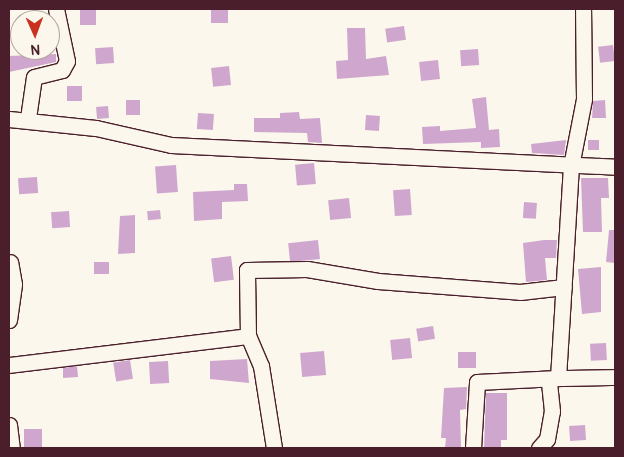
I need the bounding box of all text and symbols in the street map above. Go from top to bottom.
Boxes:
north arrow [10,10,60,60]
text: N [30,41,41,58]

